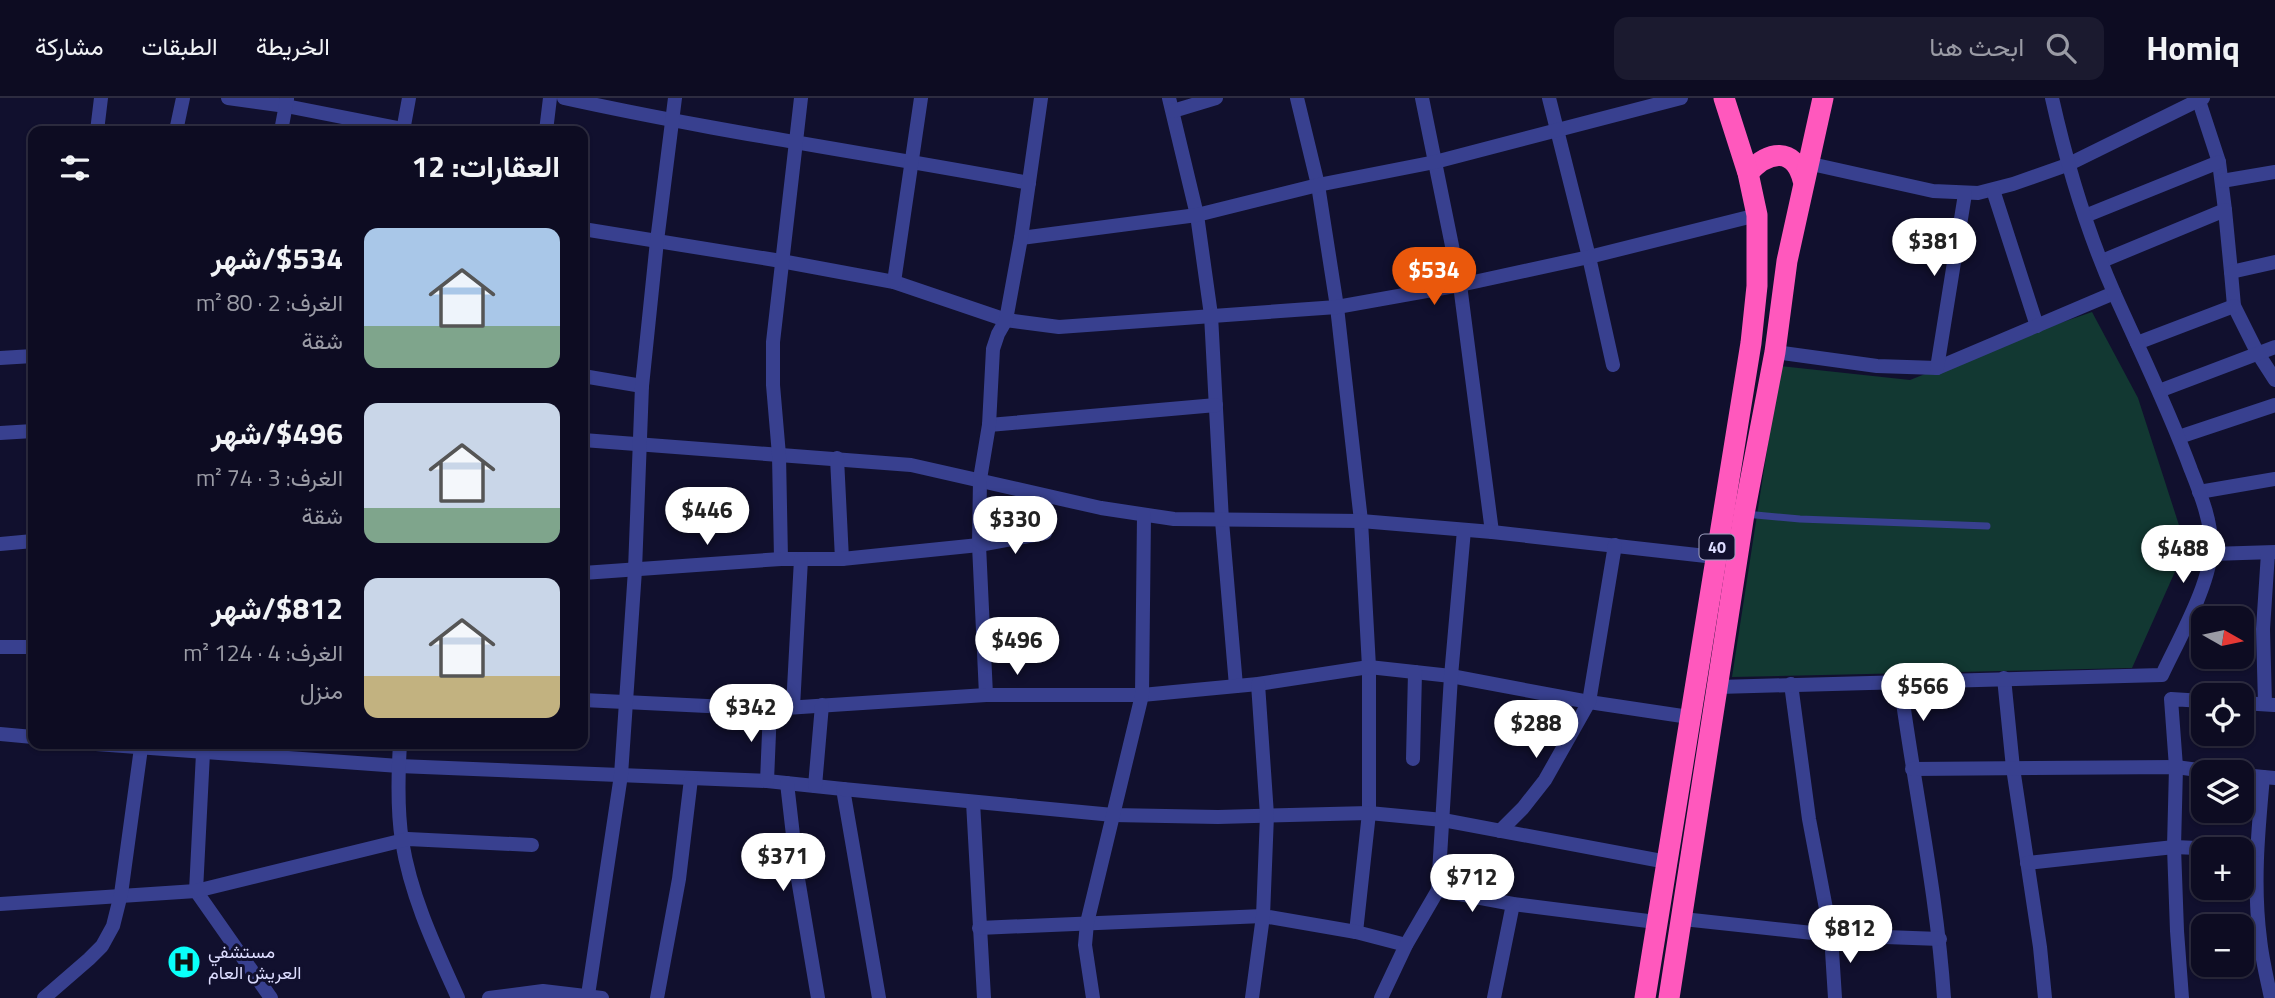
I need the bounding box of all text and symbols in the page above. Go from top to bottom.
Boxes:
search box [1614,17,2104,80]
text: Homiq [2146,23,2240,73]
text: ابحث هنا [1929,27,2024,66]
text: مشاركة [35,28,103,64]
text: الطبقات [141,28,218,64]
text: الخريطة [256,28,330,64]
icon: search [2042,29,2080,67]
text: العقارات: 12 [412,143,560,189]
icon: filters [56,149,94,187]
pin: $381 [1893,218,1975,278]
text: $381 [1908,223,1960,258]
text: $534/شهر [211,235,343,281]
pin: $534 [1393,248,1475,307]
text: $534 [1408,252,1460,287]
icon: home [420,256,504,340]
text: الغرف: 2 · 80 m² [196,285,343,320]
text: شقة [301,323,343,358]
text: $496/شهر [211,410,343,456]
icon: home [420,431,504,515]
text: الغرف: 3 · 74 m² [196,460,343,495]
pin: $446 [666,488,748,547]
text: $446 [681,492,733,527]
pin: $330 [974,496,1056,556]
text: شقة [301,498,343,533]
text: $330 [989,501,1041,536]
pin: $488 [2142,526,2224,585]
text: $488 [2157,530,2209,565]
road number: 40 [1700,534,1734,560]
text: $812/شهر [211,585,343,631]
icon: home [420,606,504,690]
north arrow [2191,606,2254,668]
map controls [2191,606,2254,977]
pin: $496 [976,618,1058,677]
text: $496 [991,622,1043,657]
text: الغرف: 4 · 124 m² [183,635,343,670]
pin: $566 [1882,664,1964,723]
text: $566 [1897,668,1949,703]
text: منزل [300,673,343,708]
button: locate [2191,683,2254,746]
pin: $342 [710,684,792,744]
text: $342 [725,689,777,724]
pin: $288 [1495,700,1577,760]
text: $288 [1510,705,1562,740]
button: layers [2191,760,2254,823]
pin: $371 [742,834,824,893]
button: + [2191,837,2254,900]
text: $371 [757,838,809,873]
pin: $712 [1431,854,1513,914]
text: $712 [1446,859,1498,894]
pin: $812 [1809,906,1891,965]
text: $812 [1824,910,1876,945]
button: − [2191,914,2254,977]
place label: مستشفي العريش العام [208,938,302,986]
hospital icon: مستشفي العريش العام [165,943,203,981]

